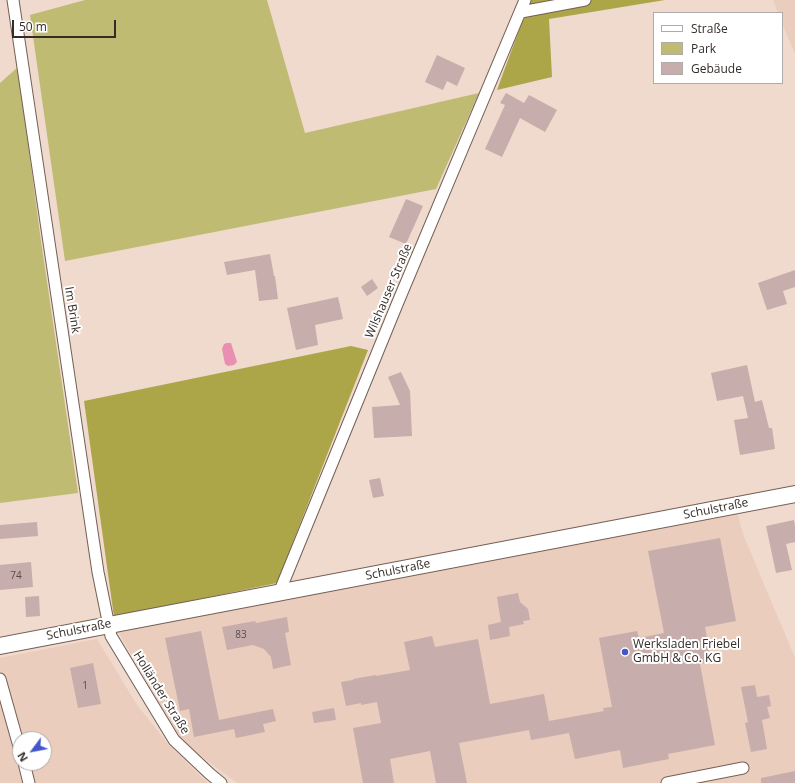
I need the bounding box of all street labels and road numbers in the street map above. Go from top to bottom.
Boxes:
street label: Wilshauser Straße [363,242,415,340]
street label: Im Brink [61,286,83,334]
street label: Schulstraße [682,496,750,522]
street label: Schulstraße [364,557,432,583]
street label: Schulstraße [45,617,113,643]
street label: Holländer Straße [130,649,192,737]

